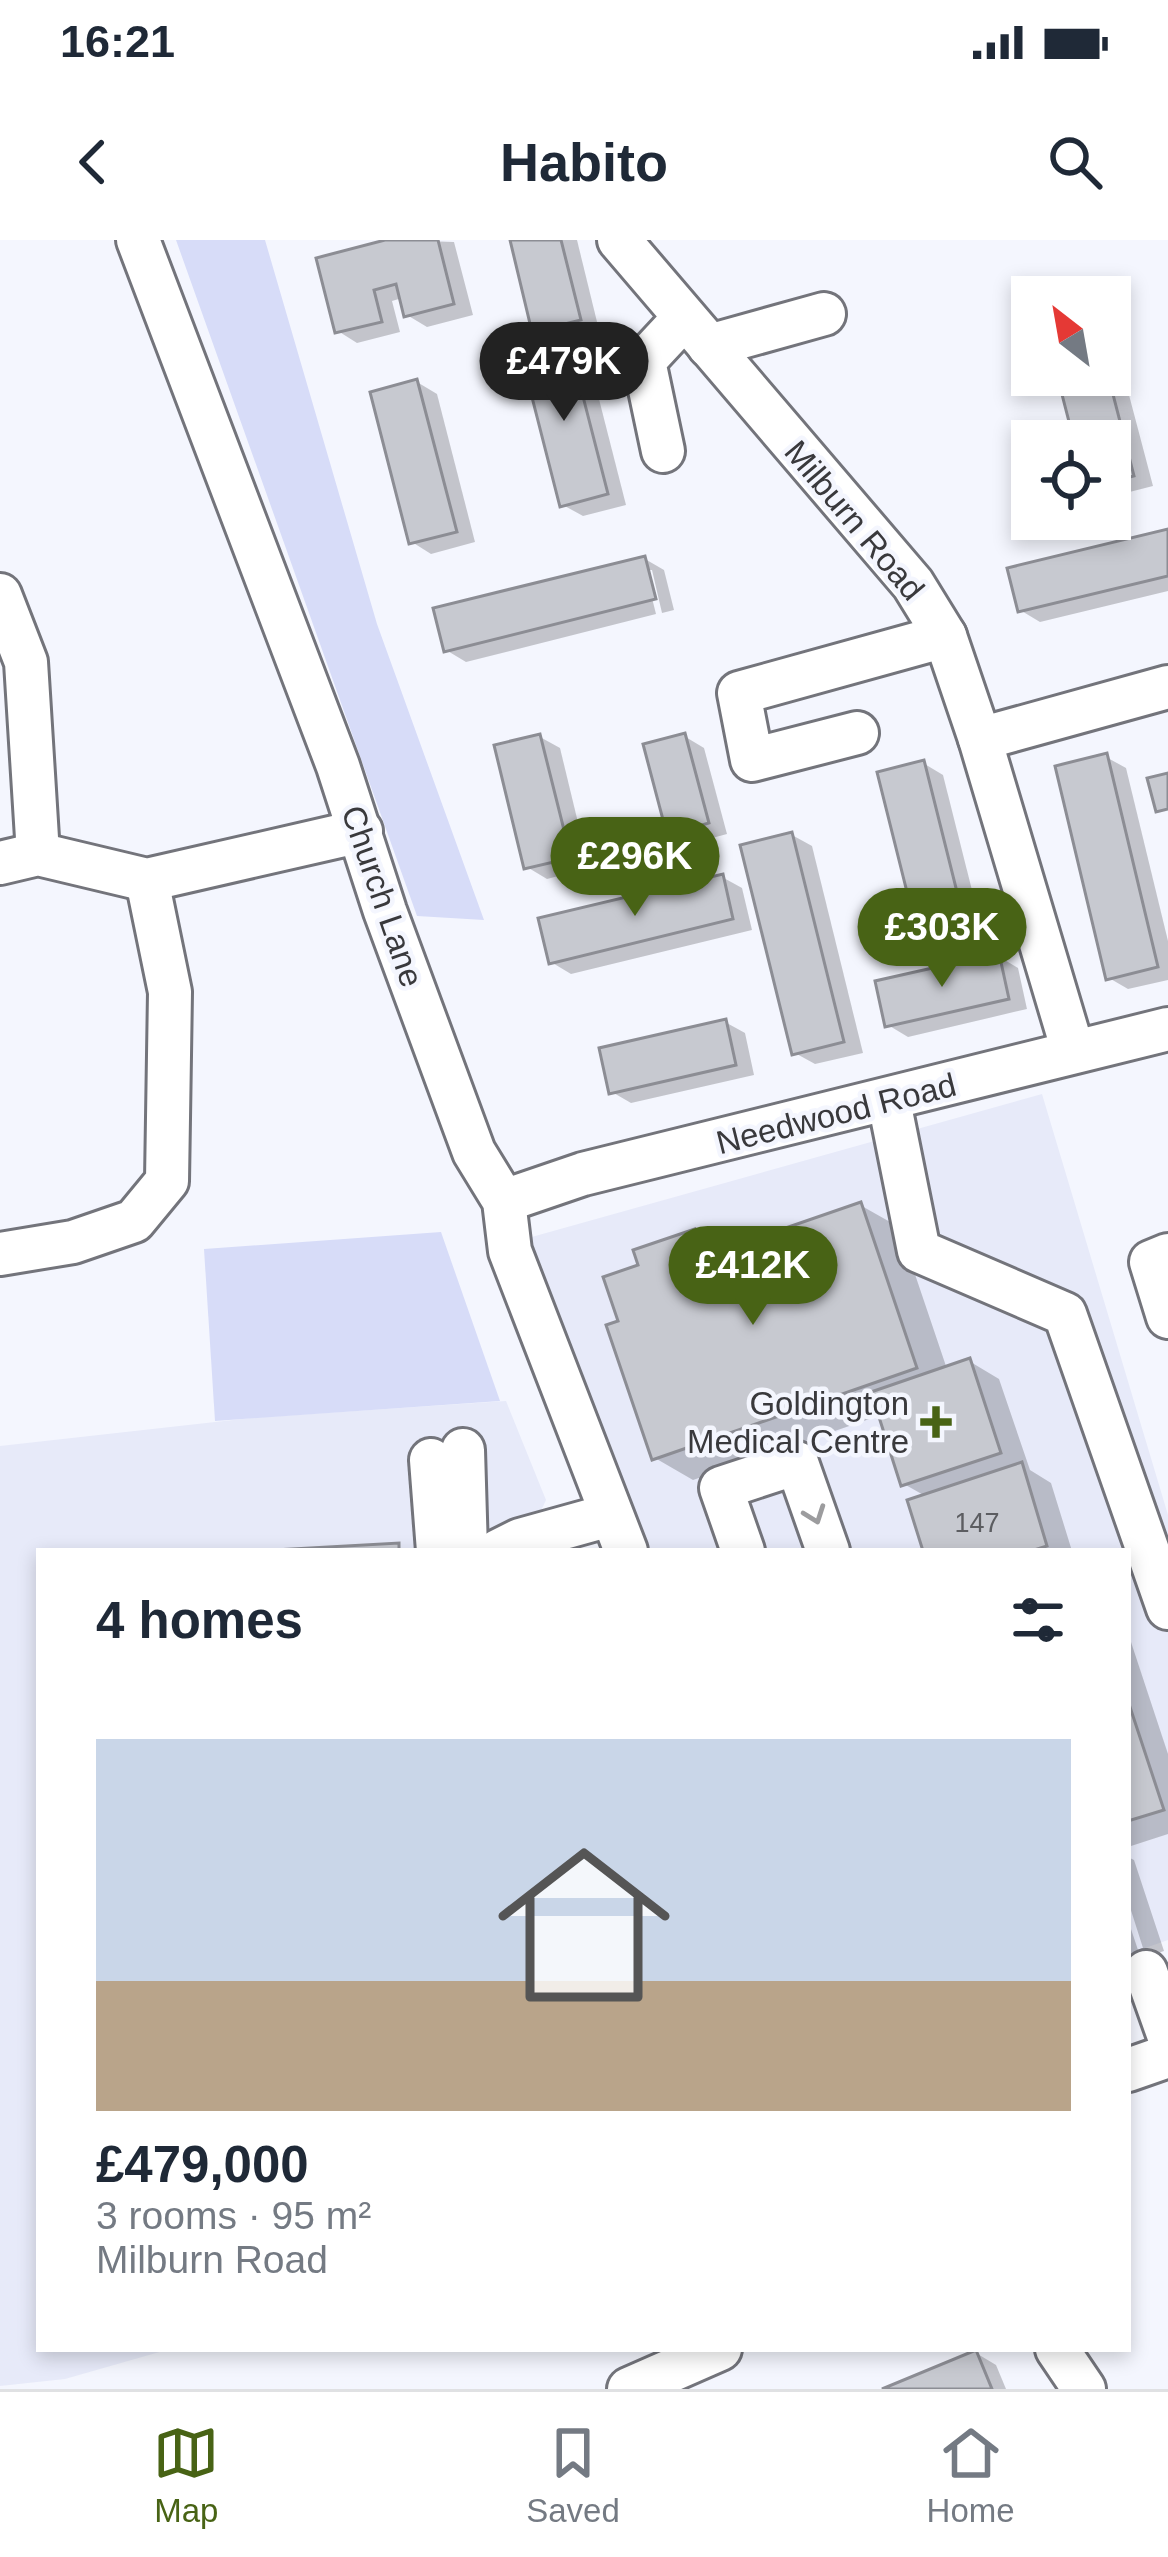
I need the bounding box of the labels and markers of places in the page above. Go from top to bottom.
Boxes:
pin: £479K [480,322,648,424]
pin: £296K [551,817,719,919]
pin: £303K [858,888,1026,990]
pin: £412K [669,1226,837,1328]
place label: Goldington Medical Centre [687,1385,909,1460]
marker: Goldington Medical Centre [920,1406,952,1438]

